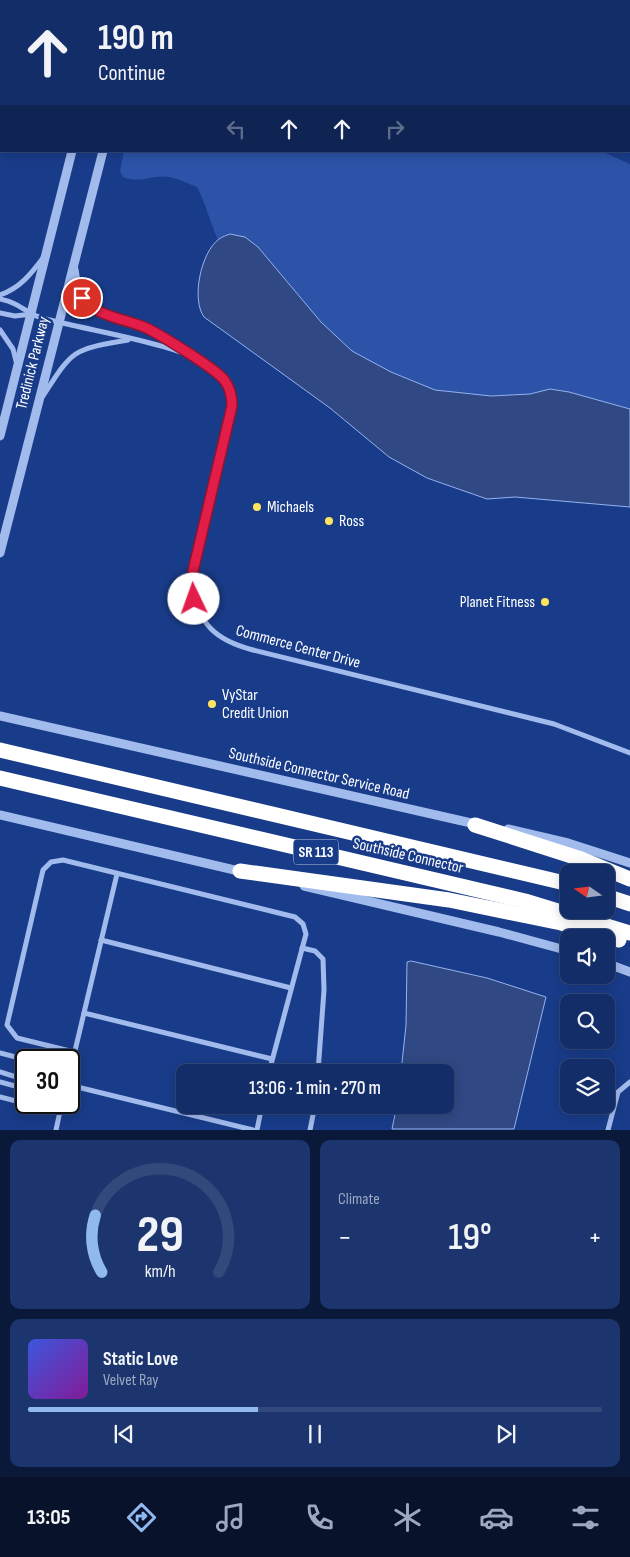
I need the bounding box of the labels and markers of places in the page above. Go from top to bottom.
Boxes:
pin [61,277,103,319]
place label: Michaels [267,498,314,517]
marker: Michaels [251,501,263,513]
place label: Ross [339,512,364,531]
marker: Ross [323,515,335,527]
place label: Planet Fitness [460,593,535,612]
marker: Planet Fitness [539,596,551,608]
place label: VyStar Credit Union [222,686,289,723]
marker: VyStar Credit Union [206,698,218,710]

